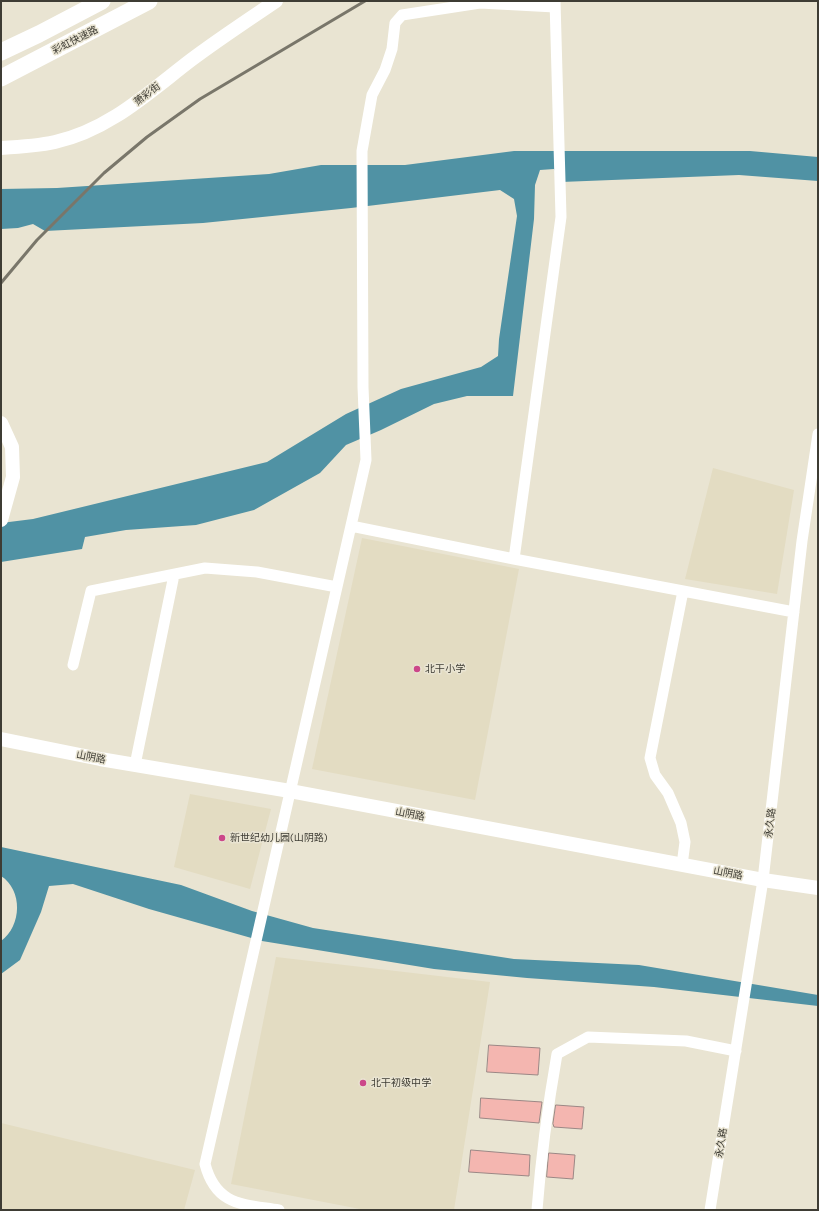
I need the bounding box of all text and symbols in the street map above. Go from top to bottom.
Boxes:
street label: 彩虹快速路 [50,23,100,57]
street label: 萧彩街 [131,80,163,108]
place label: 北干小学 [425,663,465,675]
marker: 北干小学 [412,664,422,674]
street label: 山阴路 [75,748,107,766]
street label: 山阴路 [394,805,426,823]
street label: 永久路 [762,807,778,839]
place label: 新世纪幼儿园(山阴路) [230,832,328,844]
marker: 新世纪幼儿园(山阴路) [217,833,227,843]
street label: 山阴路 [712,864,744,882]
place label: 北干初级中学 [371,1077,431,1089]
marker: 北干初级中学 [358,1078,368,1088]
street label: 永久路 [713,1127,729,1159]

